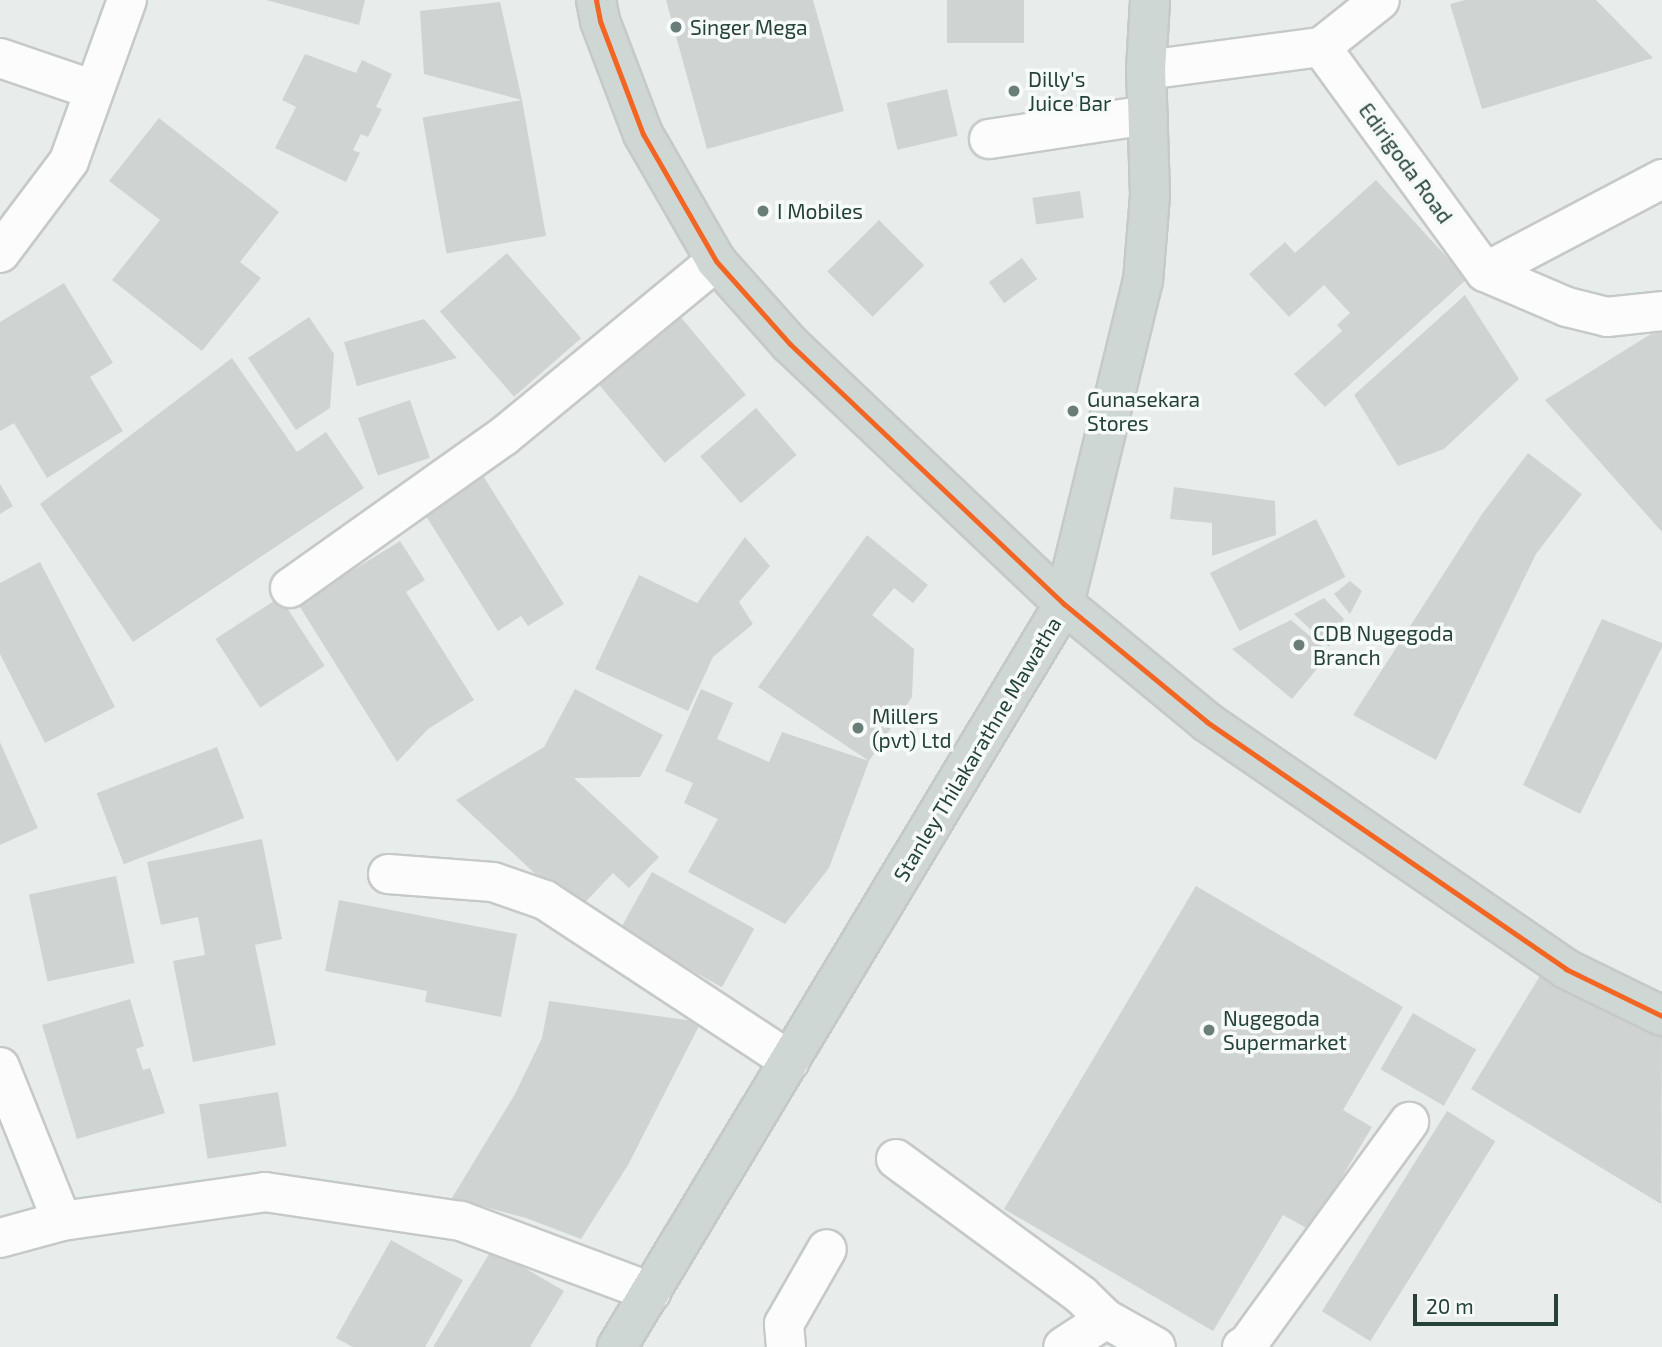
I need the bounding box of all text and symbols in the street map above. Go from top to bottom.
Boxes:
place label: Singer Mega [690,14,808,40]
marker: Singer Mega [668,19,684,35]
place label: Dilly's Juice Bar [1028,66,1111,116]
marker: Dilly's Juice Bar [1006,83,1022,99]
street label: Edirigoda Road [1354,98,1458,228]
place label: I Mobiles [777,198,863,224]
marker: I Mobiles [755,203,771,219]
place label: Gunasekara Stores [1087,386,1200,436]
marker: Gunasekara Stores [1065,403,1081,419]
street label: Stanley Thilakarathne Mawatha [888,612,1066,886]
place label: CDB Nugegoda Branch [1313,620,1453,670]
marker: CDB Nugegoda Branch [1291,637,1307,653]
place label: Millers (pvt) Ltd [872,703,952,753]
marker: Millers (pvt) Ltd [850,720,866,736]
place label: Nugegoda Supermarket [1223,1005,1347,1055]
marker: Nugegoda Supermarket [1201,1022,1217,1038]
scale bar [1417,1280,1562,1324]
text: 20 m [1426,1293,1474,1318]

